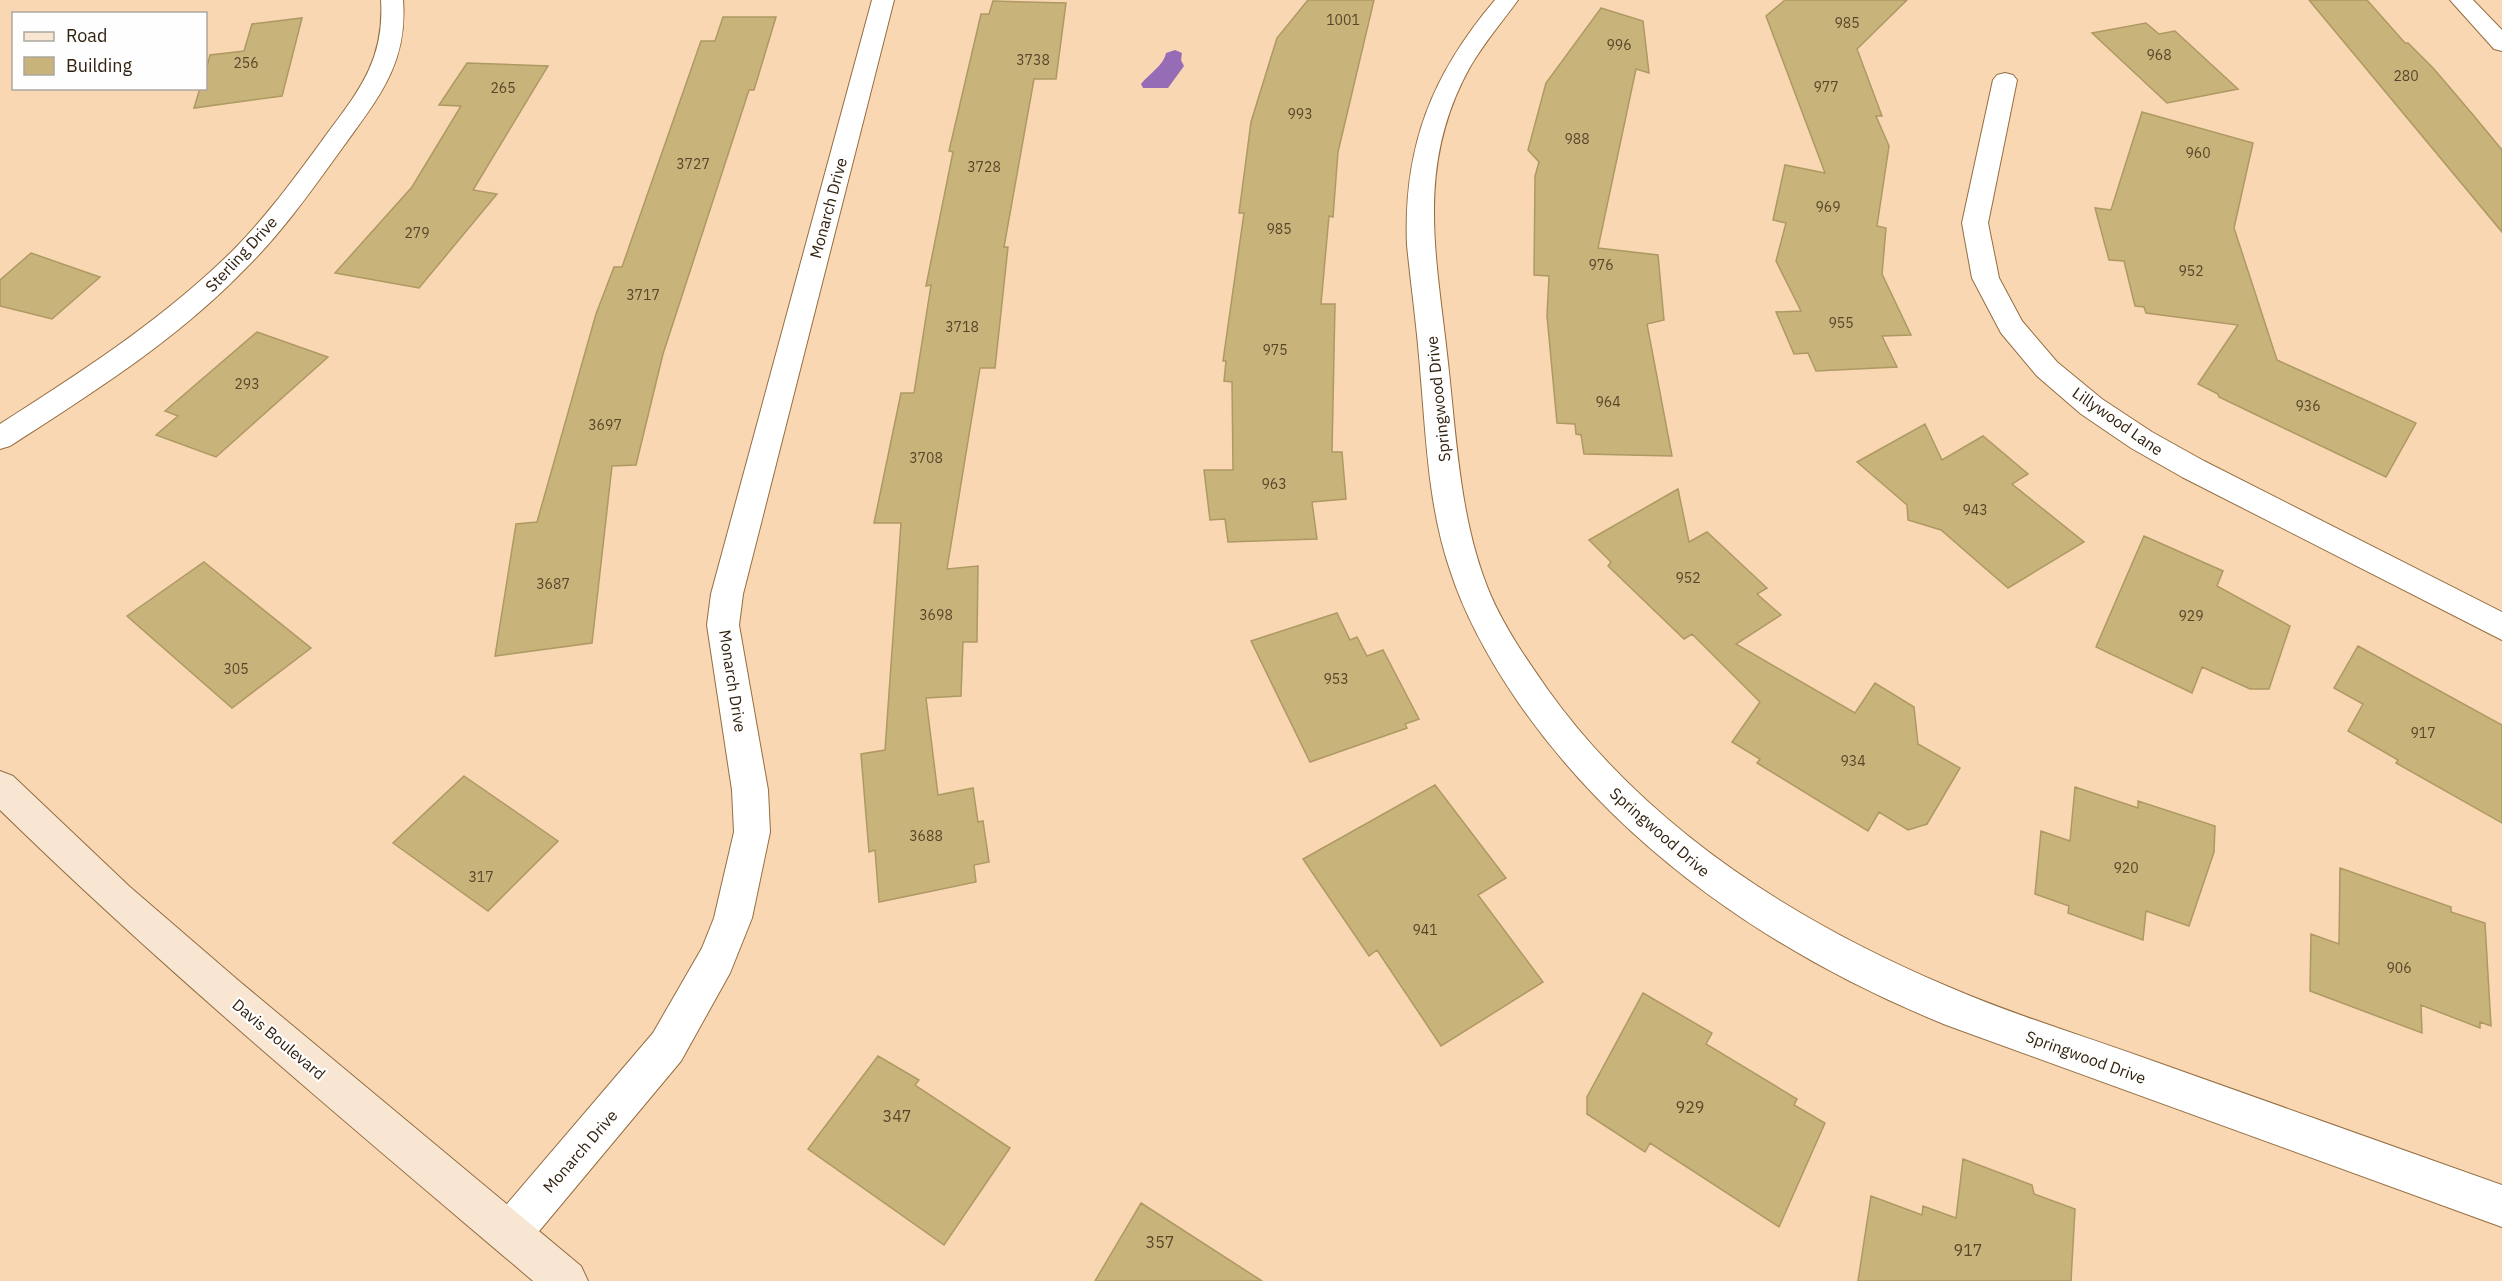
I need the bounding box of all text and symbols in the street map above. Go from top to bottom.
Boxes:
house number: 1001 [1326,11,1360,29]
legend [12,12,207,90]
house number: 985 [1834,14,1860,32]
text: Road [66,24,107,47]
house number: 996 [1606,36,1632,54]
house number: 968 [2146,46,2172,64]
house number: 3738 [1016,51,1050,69]
text: Building [66,54,133,77]
house number: 256 [233,54,259,72]
house number: 280 [2393,67,2419,85]
house number: 977 [1813,78,1839,96]
house number: 265 [490,79,516,97]
house number: 993 [1287,105,1313,123]
house number: 988 [1564,130,1590,148]
house number: 960 [2185,144,2211,162]
house number: 3727 [676,155,710,173]
street label: Monarch Drive [805,155,851,261]
house number: 3728 [967,158,1001,176]
house number: 969 [1815,198,1841,216]
street label: Sterling Drive [201,212,281,296]
house number: 985 [1266,220,1292,238]
house number: 279 [404,224,430,242]
house number: 976 [1588,256,1614,274]
house number: 952 [2178,262,2204,280]
house number: 3717 [626,286,660,304]
house number: 955 [1828,314,1854,332]
house number: 3718 [945,318,979,336]
street label: Springwood Drive [1421,335,1455,463]
house number: 975 [1262,341,1288,359]
house number: 293 [234,375,260,393]
street label: Lillywood Lane [2069,382,2167,460]
house number: 964 [1595,393,1621,411]
house number: 936 [2295,397,2321,415]
house number: 3697 [588,416,622,434]
house number: 3708 [909,449,943,467]
house number: 963 [1261,475,1287,493]
house number: 943 [1962,501,1988,519]
house number: 952 [1675,569,1701,587]
house number: 3687 [536,575,570,593]
house number: 3698 [919,606,953,624]
house number: 929 [2178,607,2204,625]
street label: Monarch Drive [715,628,751,734]
house number: 305 [223,660,249,678]
house number: 953 [1323,670,1349,688]
house number: 917 [2410,724,2436,742]
house number: 934 [1840,752,1866,770]
street label: Springwood Drive [1606,783,1714,881]
house number: 3688 [909,827,943,845]
house number: 920 [2113,859,2139,877]
house number: 317 [468,868,494,886]
house number: 941 [1412,921,1438,939]
house number: 906 [2386,959,2412,977]
street label: Davis Boulevard [228,994,330,1084]
street label: Springwood Drive [2023,1026,2149,1088]
house number: 929 [1676,1097,1704,1117]
street label: Monarch Drive [539,1105,622,1197]
house number: 347 [883,1106,911,1126]
house number: 357 [1146,1232,1174,1252]
house number: 917 [1954,1240,1982,1260]

